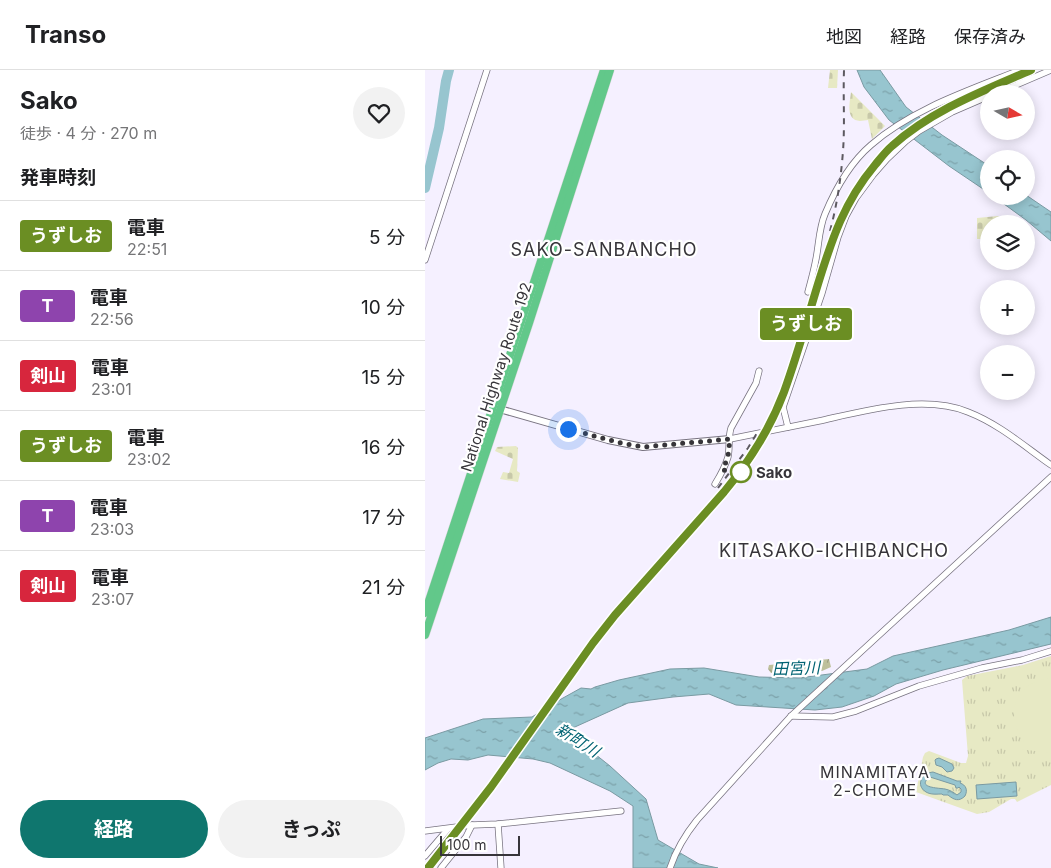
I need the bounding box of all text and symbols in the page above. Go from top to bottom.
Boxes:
text: Transo [25,20,106,49]
text: 地図 [826,26,862,47]
text: 経路 [890,26,926,47]
text: 保存済み [954,26,1026,47]
north arrow [980,85,1035,140]
map controls [980,85,1035,400]
text: Sako [20,86,78,115]
button: heart [353,87,405,139]
text: 徒歩 · 4 分 · 270 m [20,123,157,143]
button: locate [980,150,1035,205]
text: 発車時刻 [20,166,96,189]
button: layers [980,215,1035,270]
text: 電車 [127,216,165,239]
text: うずしお [30,225,102,246]
text: 5 分 [369,226,405,249]
text: 22:51 [127,239,167,259]
district label: SAKO-SANBANCHO [510,239,698,260]
street label: National Highway Route 192 [456,280,536,474]
button: + [980,280,1035,335]
text: 電車 [90,286,128,309]
text: T [41,295,54,316]
text: 10 分 [361,296,405,319]
line badge: うずしお [771,308,841,340]
text: 22:56 [90,309,134,329]
text: うずしお [770,313,842,334]
button: − [980,345,1035,400]
text: 電車 [91,356,129,379]
text: 剣山 [30,365,66,386]
text: 15 分 [361,366,405,389]
text: 23:01 [91,379,132,399]
your location [556,417,581,442]
text: 電車 [127,426,165,449]
text: うずしお [30,435,102,456]
text: 16 分 [361,436,405,459]
text: 23:02 [127,449,171,469]
marker: Sako [730,461,752,483]
place label: Sako [756,463,792,482]
text: 電車 [90,496,128,519]
text: T [41,505,54,526]
text: 17 分 [362,506,405,529]
text: 23:03 [90,519,134,539]
district label: KITASAKO-ICHIBANCHO [719,540,949,561]
text: 電車 [91,566,129,589]
text: 剣山 [30,575,66,596]
text: 21 分 [361,576,405,599]
text: 23:07 [91,589,134,609]
water label: 田宮川 [772,657,822,679]
water label: 新町川 [552,719,605,762]
district label: MINAMITAYA 2-CHOME [820,762,930,800]
button: 経路 [20,800,208,858]
button: きっぷ [218,800,405,858]
scale bar [440,833,520,856]
text: 100 m [447,836,487,853]

